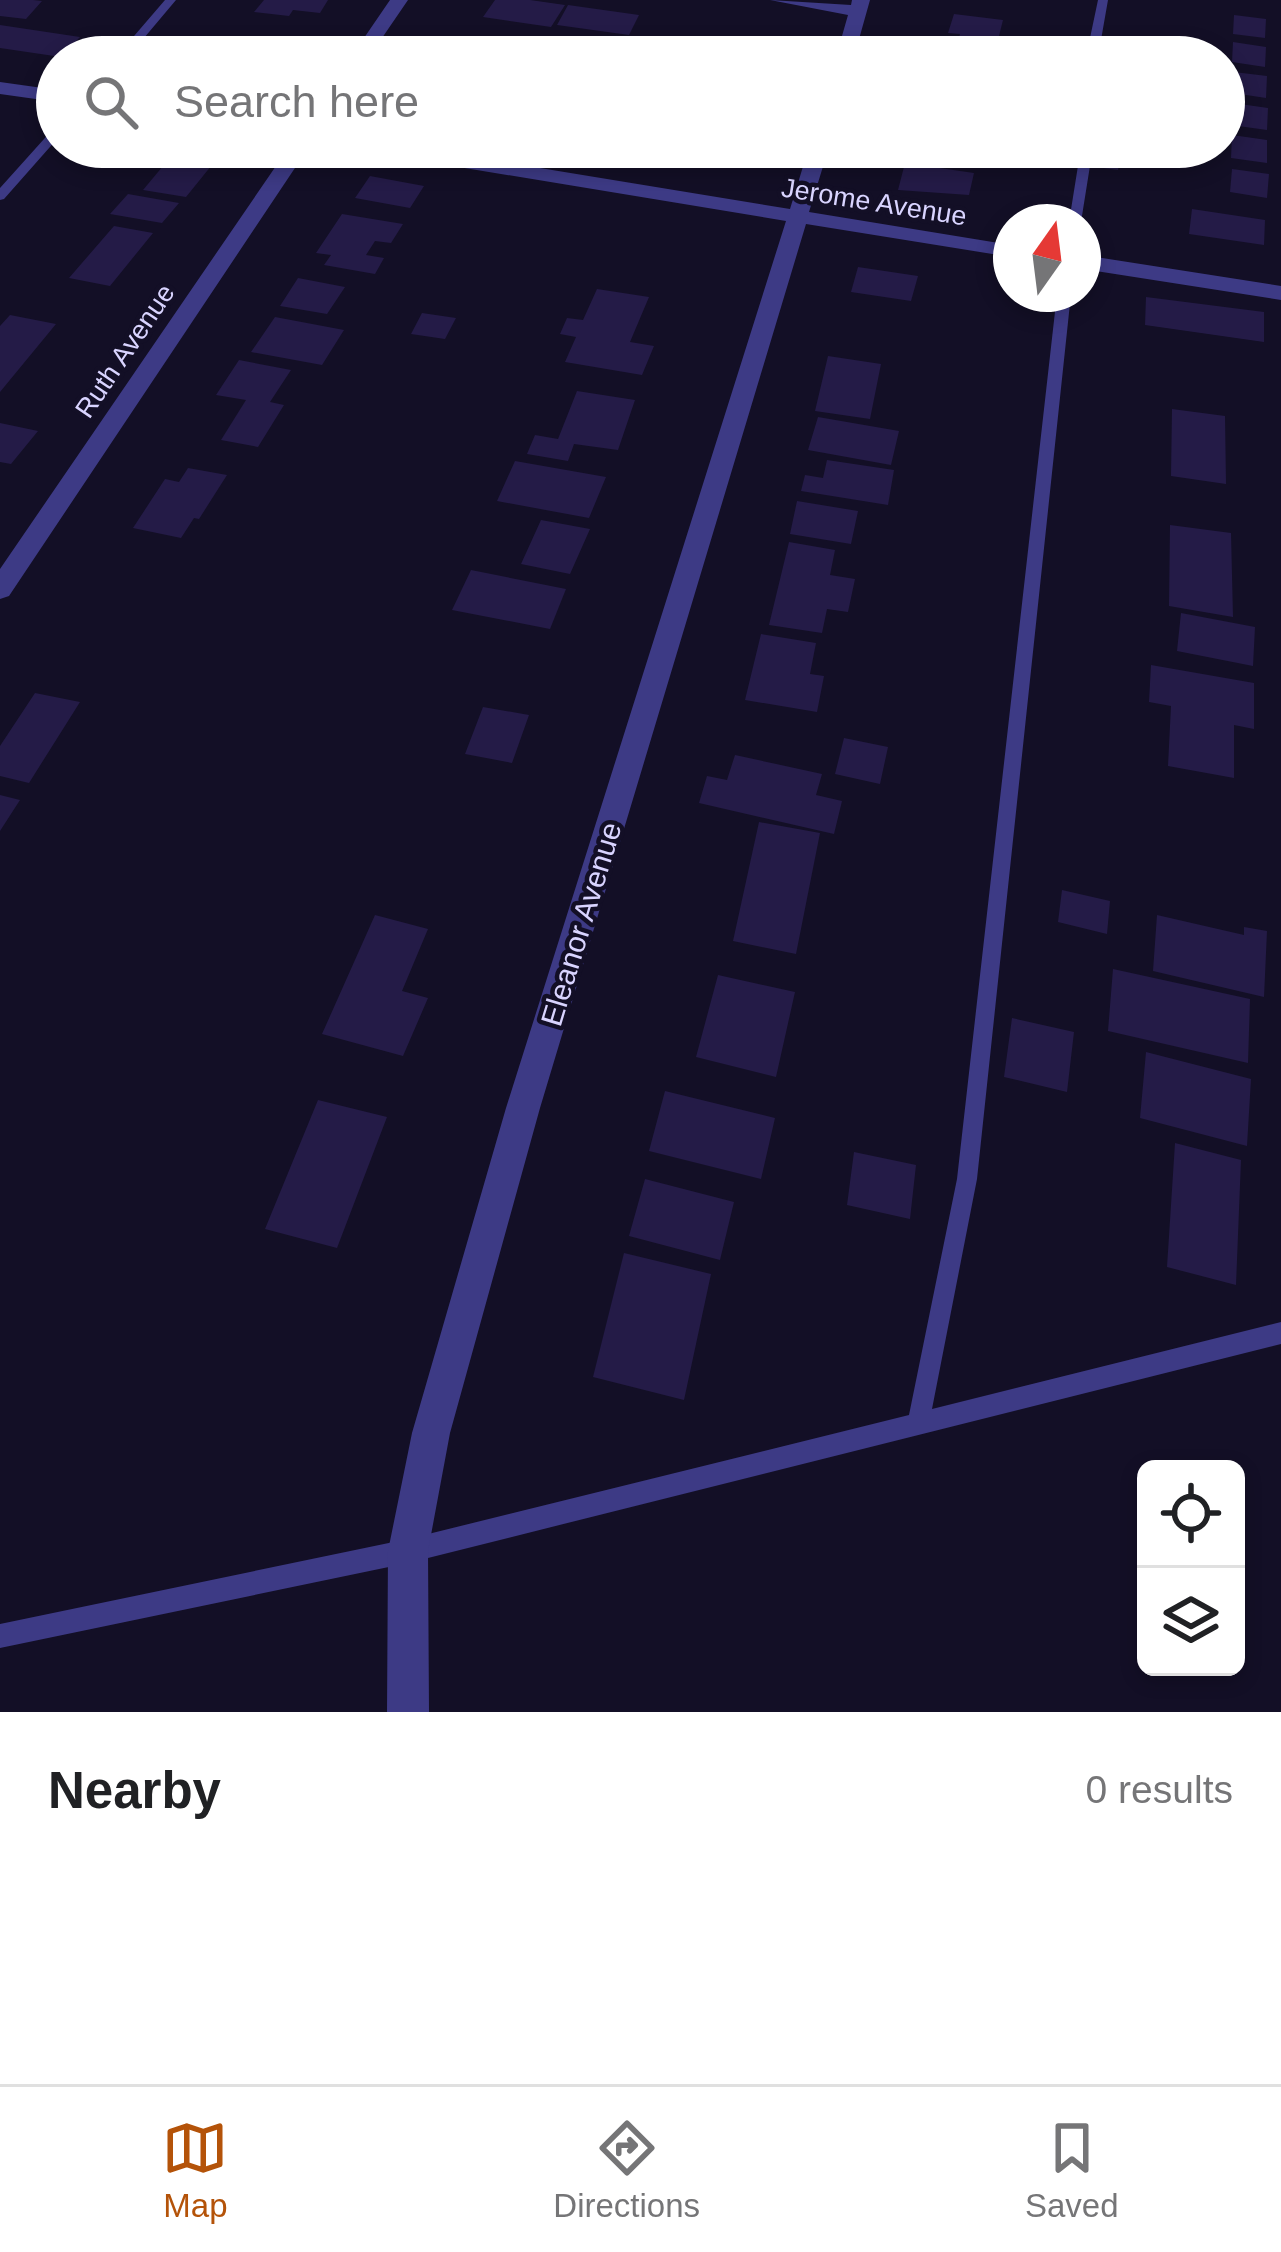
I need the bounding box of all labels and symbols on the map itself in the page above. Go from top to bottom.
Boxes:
street label: Jerome Avenue [779,173,969,231]
north arrow [993,204,1101,312]
street label: Ruth Avenue [69,279,181,423]
street label: Eleanor Avenue [534,818,628,1030]

